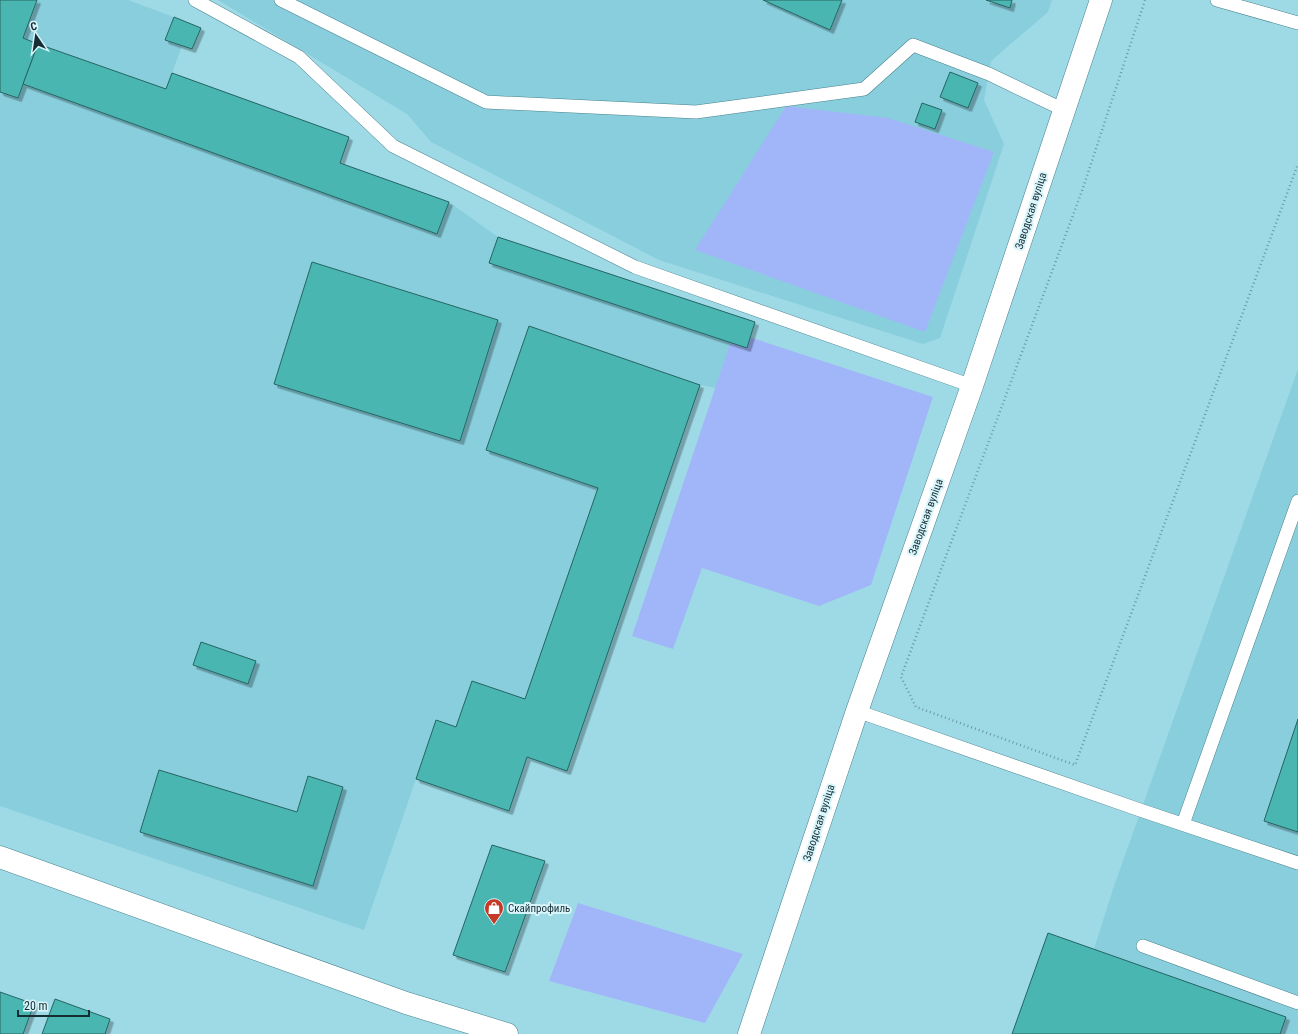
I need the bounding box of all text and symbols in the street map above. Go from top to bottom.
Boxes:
north arrow [16,16,56,56]
text: С [29,20,38,34]
street label: Заводская вуліца [1012,171,1050,251]
street label: Заводская вуліца [906,477,946,557]
street label: Заводская вуліца [800,783,838,863]
shop icon: Скайпрофиль [483,897,505,925]
place label: Скайпрофиль [508,902,570,915]
scale bar [18,992,89,1018]
text: 20 m [24,999,48,1013]

